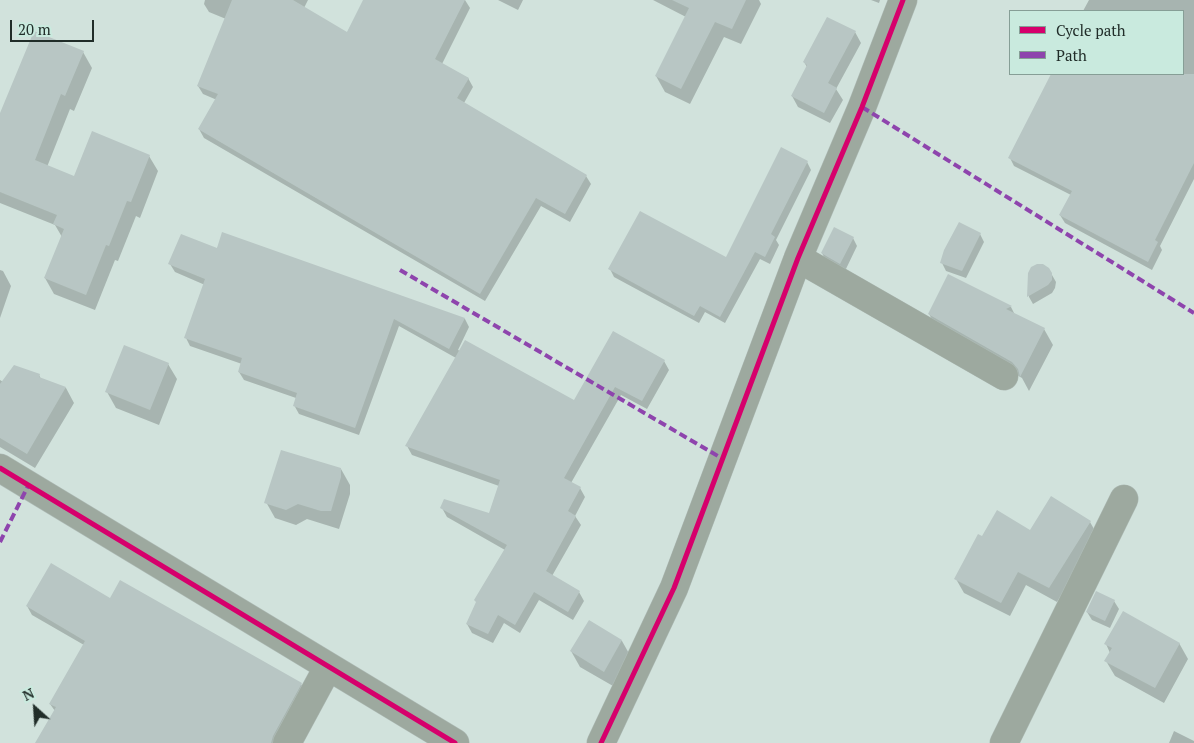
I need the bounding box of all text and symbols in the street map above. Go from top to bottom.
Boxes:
scale bar [12,10,96,42]
legend [1009,10,1184,75]
text: 20 m [18,19,51,39]
text: Cycle path [1056,20,1126,40]
text: Path [1056,45,1087,65]
north arrow [10,683,60,733]
text: N [19,683,37,705]

